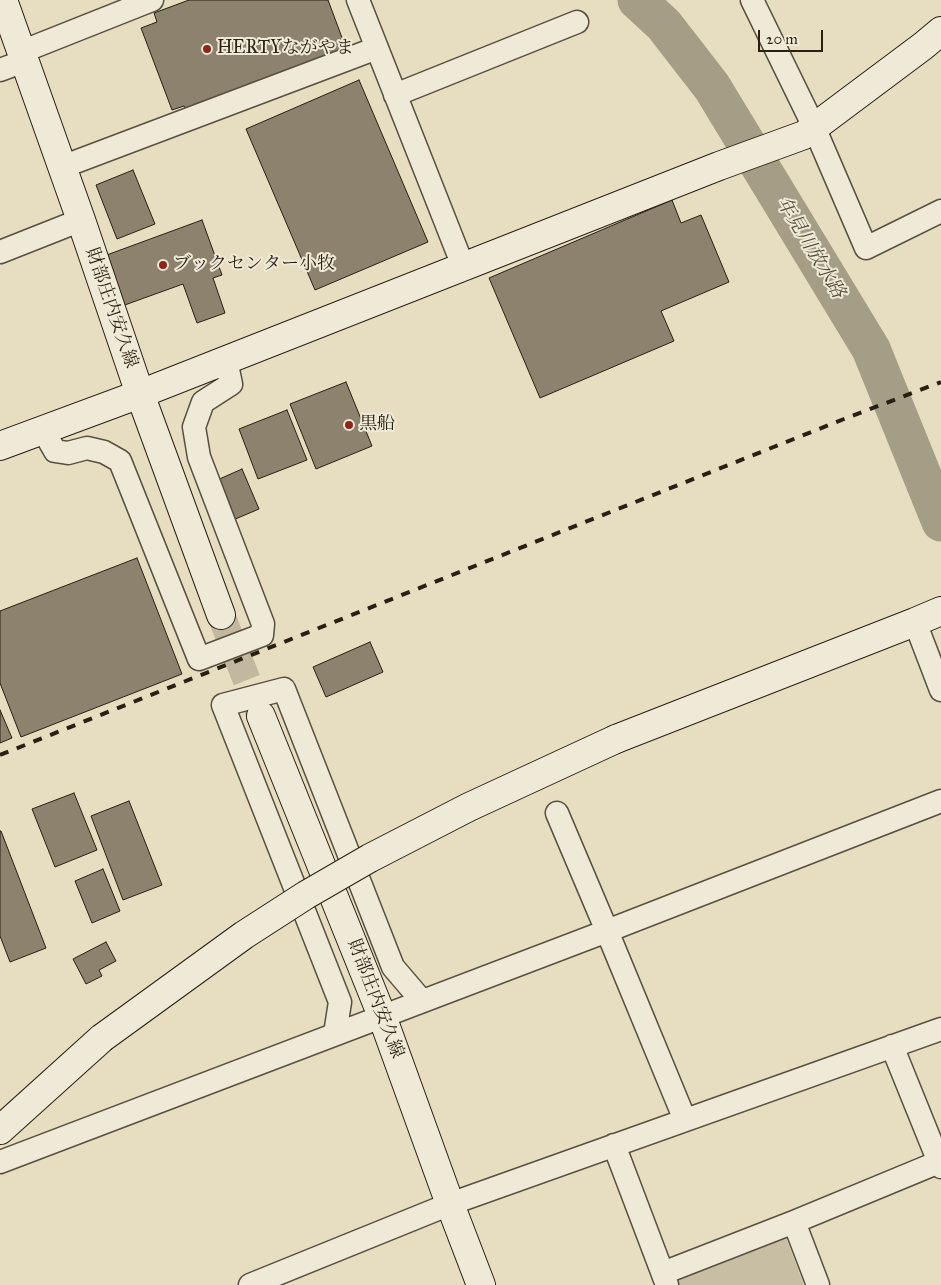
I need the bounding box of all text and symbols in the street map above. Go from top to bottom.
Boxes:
scale bar [761,20,826,52]
text: 20 m [766,30,798,48]
place label: HERTYながやま [217,38,354,60]
marker: HERTYながやま [201,43,213,55]
water label: 年見川放水路 [771,193,849,303]
street label: 財部庄内安久線 [80,245,142,371]
place label: ブックセンター小牧 [173,254,335,276]
marker: ブックセンター小牧 [157,259,169,271]
place label: 黒船 [359,414,395,436]
marker: 黒船 [343,419,355,431]
street label: 財部庄内安久線 [342,936,408,1062]

